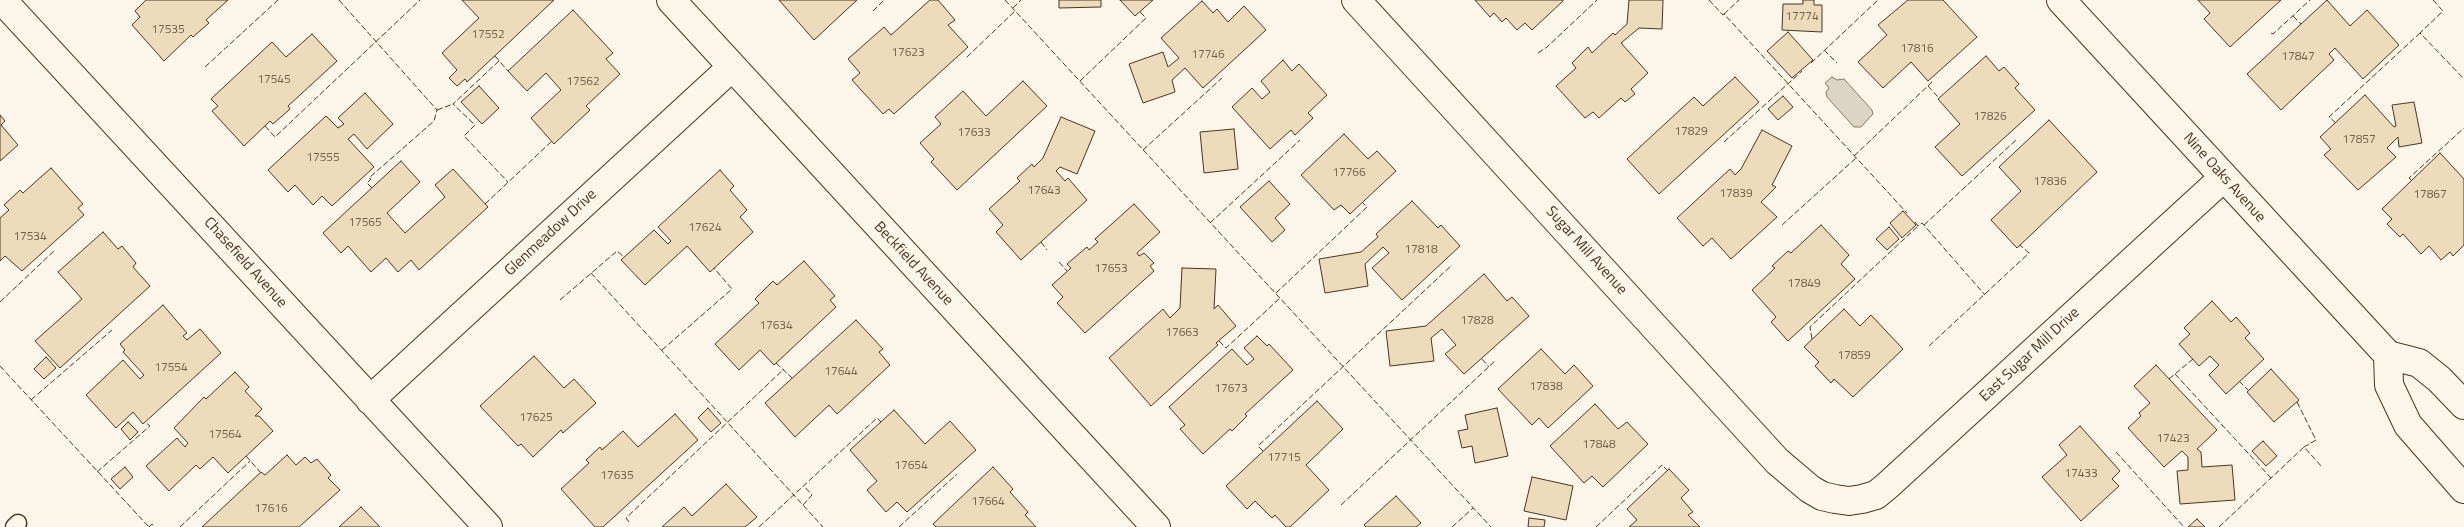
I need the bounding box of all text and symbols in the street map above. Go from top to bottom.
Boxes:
house number: 17774 [1785,10,1819,24]
house number: 17535 [151,23,185,37]
house number: 17552 [471,28,505,42]
house number: 17816 [1900,42,1934,56]
house number: 17623 [891,46,925,60]
house number: 17746 [1191,48,1225,62]
house number: 17847 [2281,50,2315,64]
house number: 17545 [257,73,291,87]
house number: 17562 [566,75,600,89]
house number: 17826 [1973,110,2007,124]
house number: 17829 [1674,125,1708,139]
house number: 17633 [957,126,991,140]
street label: Nine Oaks Avenue [2179,130,2269,226]
house number: 17857 [2342,133,2376,147]
house number: 17555 [306,151,340,165]
house number: 17766 [1332,166,1366,180]
house number: 17836 [2033,175,2067,189]
house number: 17643 [1027,184,1061,198]
street label: Glenmeadow Drive [501,186,601,280]
house number: 17839 [1719,187,1753,201]
house number: 17867 [2413,188,2447,202]
street label: Sugar Mill Avenue [1542,203,1630,299]
street label: Chasefield Avenue [200,214,290,312]
house number: 17565 [348,216,382,230]
street label: Beckfield Avenue [870,218,956,310]
house number: 17624 [688,221,722,235]
house number: 17534 [13,230,47,244]
house number: 17818 [1404,243,1438,257]
house number: 17653 [1094,262,1128,276]
house number: 17849 [1787,277,1821,291]
street label: East Sugar Mill Drive [1976,304,2084,406]
house number: 17828 [1460,314,1494,328]
house number: 17634 [759,319,793,333]
house number: 17663 [1165,326,1199,340]
house number: 17859 [1837,349,1871,363]
house number: 17554 [154,361,188,375]
house number: 17644 [824,365,858,379]
house number: 17838 [1529,380,1563,394]
house number: 17673 [1214,382,1248,396]
house number: 17625 [519,411,553,425]
house number: 17564 [208,428,242,442]
house number: 17423 [2156,432,2190,446]
house number: 17848 [1582,438,1616,452]
house number: 17715 [1267,451,1301,465]
house number: 17654 [894,459,928,473]
house number: 17433 [2064,467,2098,481]
house number: 17635 [600,469,634,483]
house number: 17664 [971,495,1005,509]
house number: 17616 [254,502,288,516]

